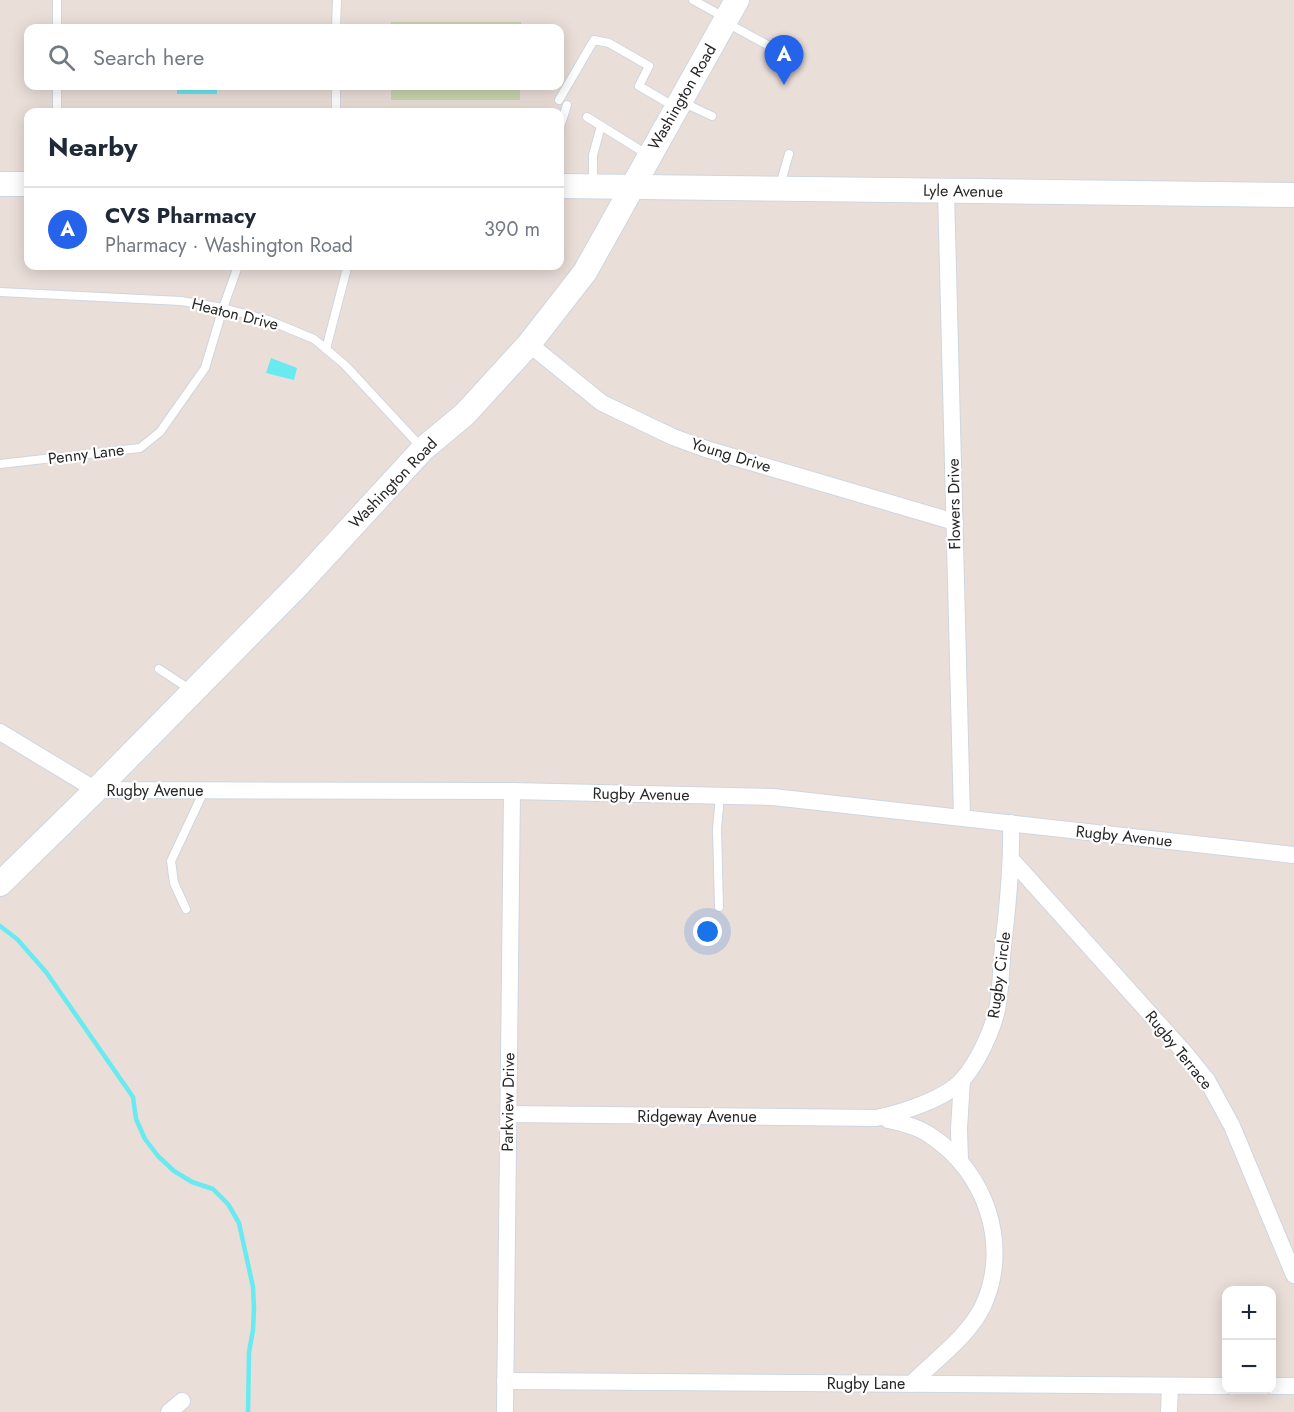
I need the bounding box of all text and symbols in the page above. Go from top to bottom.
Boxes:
search box [24,24,564,90]
pin: A [764,36,804,85]
street label: Washington Road [642,40,722,154]
icon: search [45,41,78,74]
text: Search here [93,41,204,73]
text: Nearby [48,128,137,166]
street label: Lyle Avenue [923,179,1003,203]
text: CVS Pharmacy [105,199,256,231]
text: A [60,215,75,244]
text: 390 m [484,215,540,244]
text: Pharmacy · Washington Road [105,231,353,260]
street label: Heaton Drive [189,292,281,336]
street label: Washington Road [343,432,443,534]
street label: Young Drive [688,432,774,478]
street label: Penny Lane [47,438,125,470]
street label: Flowers Drive [942,458,966,550]
street label: Rugby Avenue [106,779,204,802]
street label: Rugby Avenue [592,782,690,806]
street label: Rugby Avenue [1075,819,1173,853]
your location [693,917,722,946]
street label: Rugby Circle [982,930,1016,1020]
street label: Rugby Terrace [1140,1006,1218,1094]
street label: Parkview Drive [496,1052,520,1152]
street label: Ridgeway Avenue [637,1105,757,1128]
map controls [1222,1286,1276,1394]
button: + [1222,1286,1276,1340]
button: − [1222,1340,1276,1394]
street label: Rugby Lane [827,1372,905,1395]

